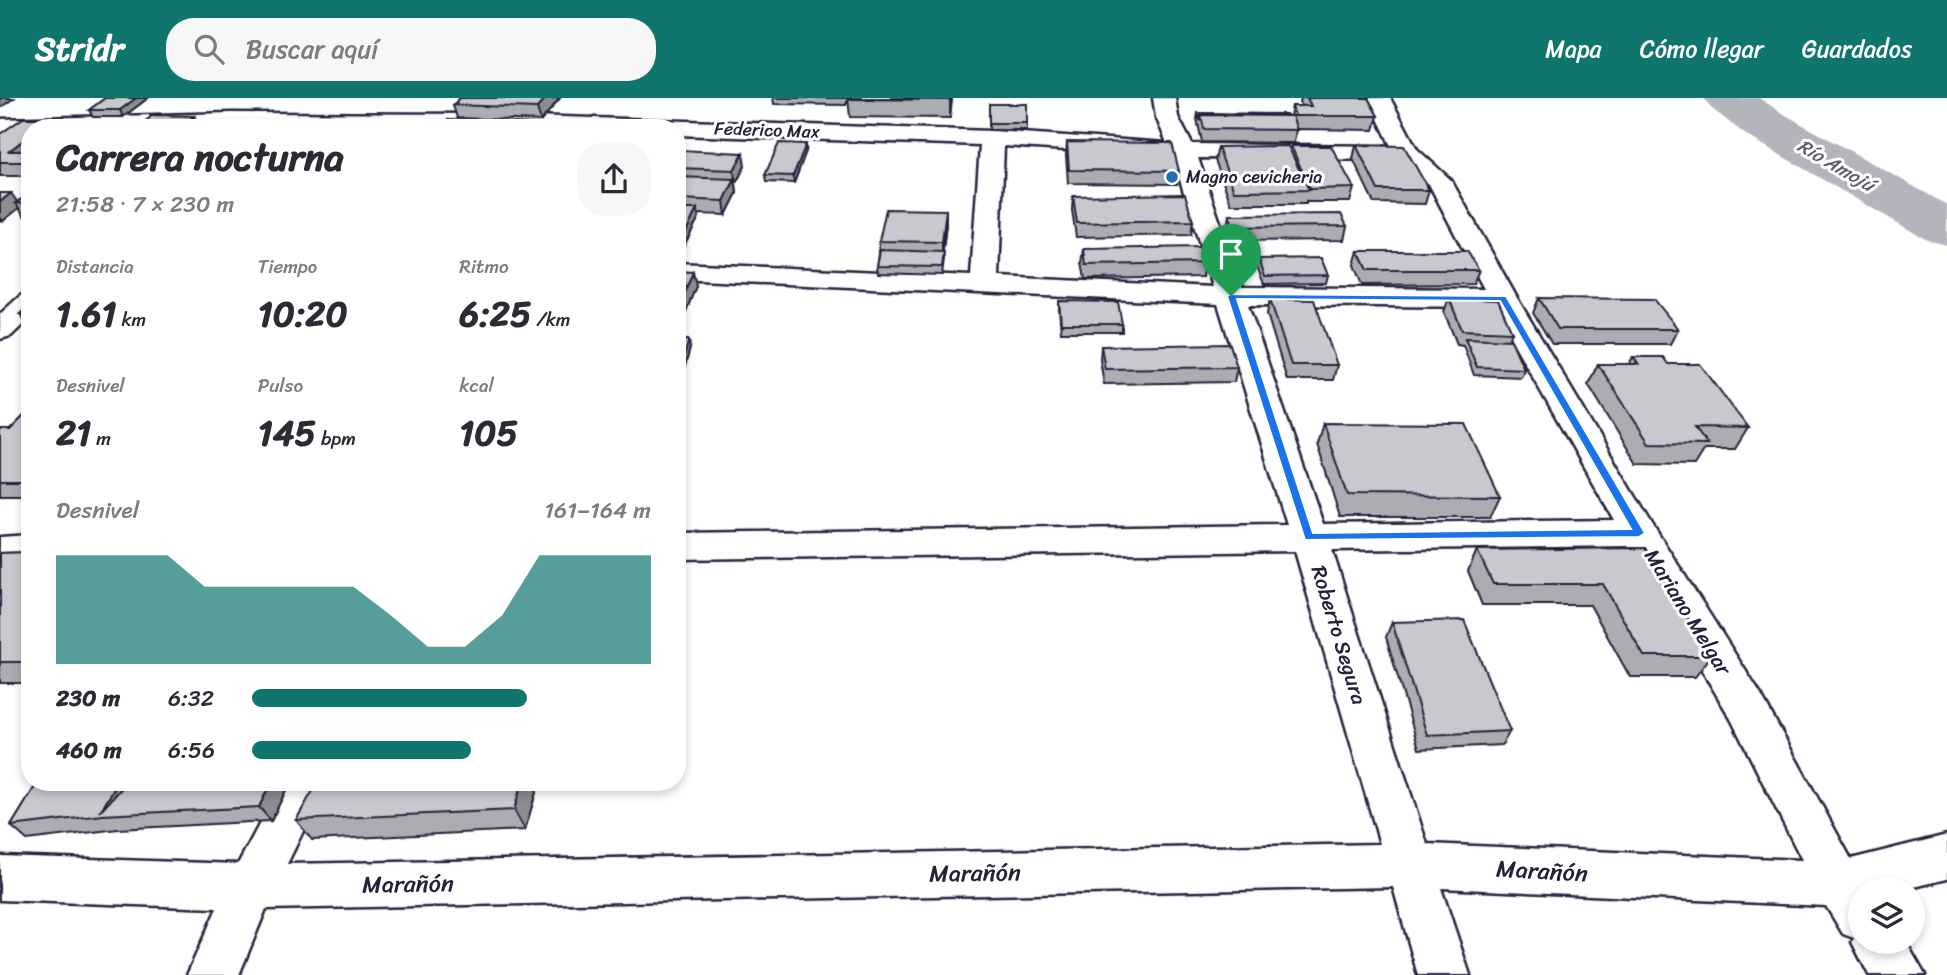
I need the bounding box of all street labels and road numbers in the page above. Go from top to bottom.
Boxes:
street label: Federico Max [714,112,821,148]
street label: Mariano Melgar [1634,541,1743,684]
street label: Roberto Segura [1300,561,1378,710]
street label: Marañón [1495,848,1589,894]
street label: Marañón [929,851,1021,895]
street label: Marañón [362,862,454,906]

